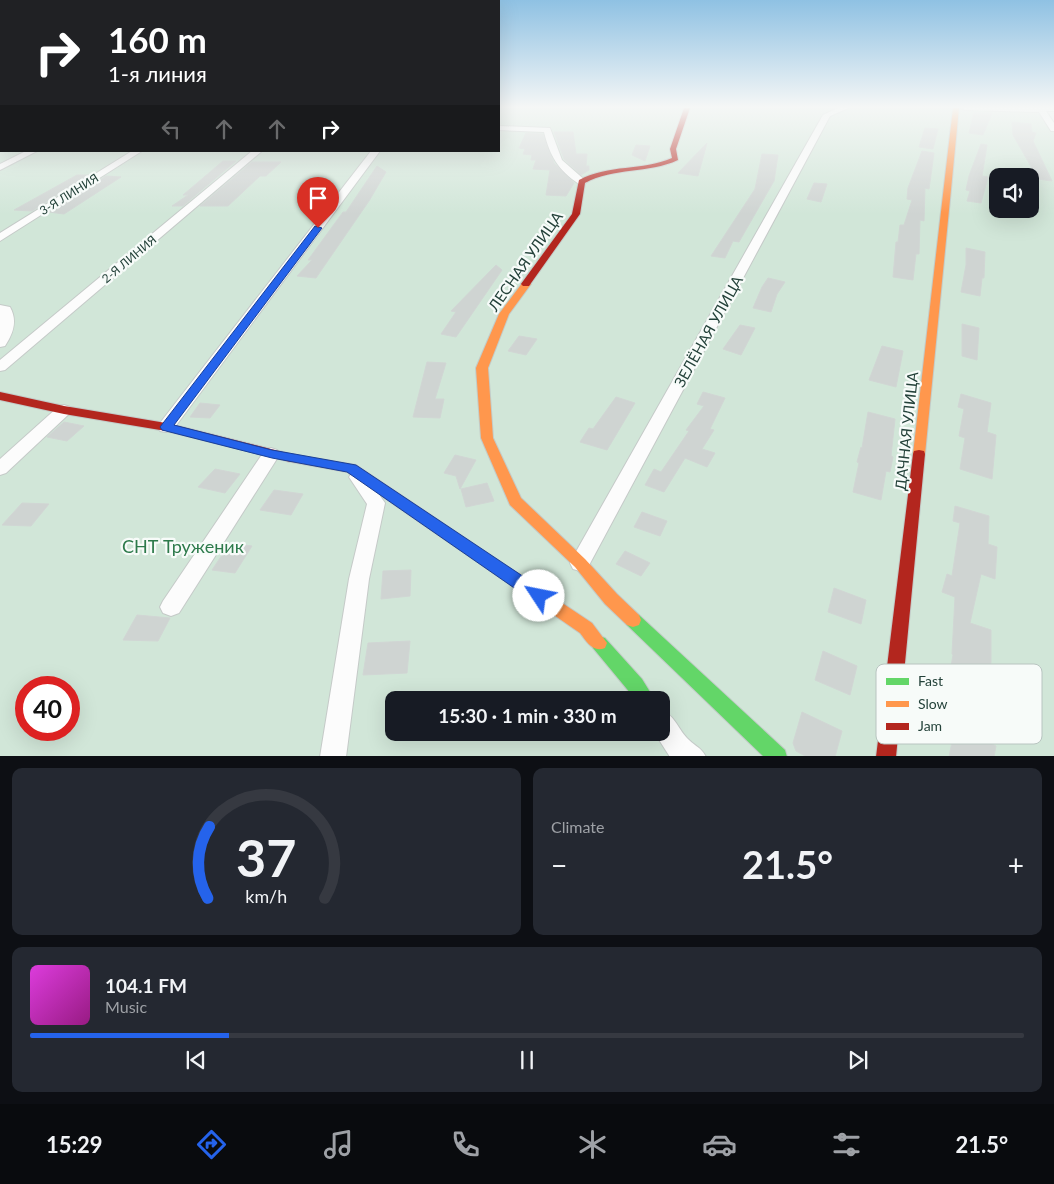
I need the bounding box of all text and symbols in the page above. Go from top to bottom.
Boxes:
text: 160 m [108,18,207,60]
icon: right [25,20,90,85]
text: 1-я линия [108,60,207,87]
icon: left [157,115,185,143]
icon: ahead [210,115,238,143]
icon: ahead [263,115,291,143]
icon: right [316,115,344,143]
map controls [989,168,1039,218]
button: sound [989,168,1039,218]
street label: 3-Я ЛИНИЯ [37,170,101,218]
pin [297,177,339,228]
icon: arrive [304,184,332,212]
street label: ЛЕСНАЯ УЛИЦА [483,207,567,315]
street label: 2-Я ЛИНИЯ [99,232,159,286]
street label: ЗЕЛЁНАЯ УЛИЦА [670,271,747,390]
street label: ДАЧНАЯ УЛИЦА [891,370,921,491]
park label: СНТ Труженик [122,535,245,557]
position arrow [512,569,564,621]
legend [876,664,1042,744]
text: Fast [918,672,943,689]
speed limit sign: 40 [15,676,80,741]
text: Slow [918,695,948,712]
text: 15:30 · 1 min · 330 m [438,704,617,727]
text: Jam [918,717,942,734]
text: Climate [551,817,604,836]
text: 37 [236,826,297,888]
text: 21.5° [742,841,833,887]
text: − [551,848,567,882]
text: + [1008,848,1024,882]
text: km/h [246,885,287,907]
text: 104.1 FM [105,974,187,997]
text: Music [105,997,147,1016]
icon: previous [182,1046,210,1074]
icon: pause [513,1046,541,1074]
icon: next [844,1046,872,1074]
icon: directions [194,1127,229,1162]
icon: music [321,1127,356,1162]
icon: phone [448,1127,483,1162]
icon: climate [575,1127,610,1162]
icon: car [702,1127,737,1162]
icon: filters [829,1127,864,1162]
text: 15:29 [46,1131,103,1158]
text: 21.5° [955,1131,1008,1158]

